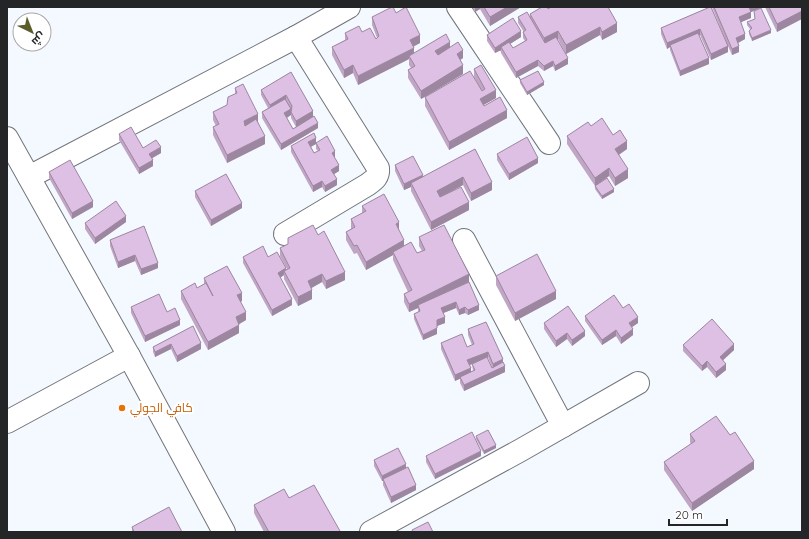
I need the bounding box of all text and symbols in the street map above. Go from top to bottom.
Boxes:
north arrow [12,12,52,52]
text: ش [29,29,49,49]
place label: كافي الجولي [130,400,193,418]
marker: كافي الجولي [117,403,127,413]
scale bar [669,501,727,527]
text: 20 m [675,507,703,522]

